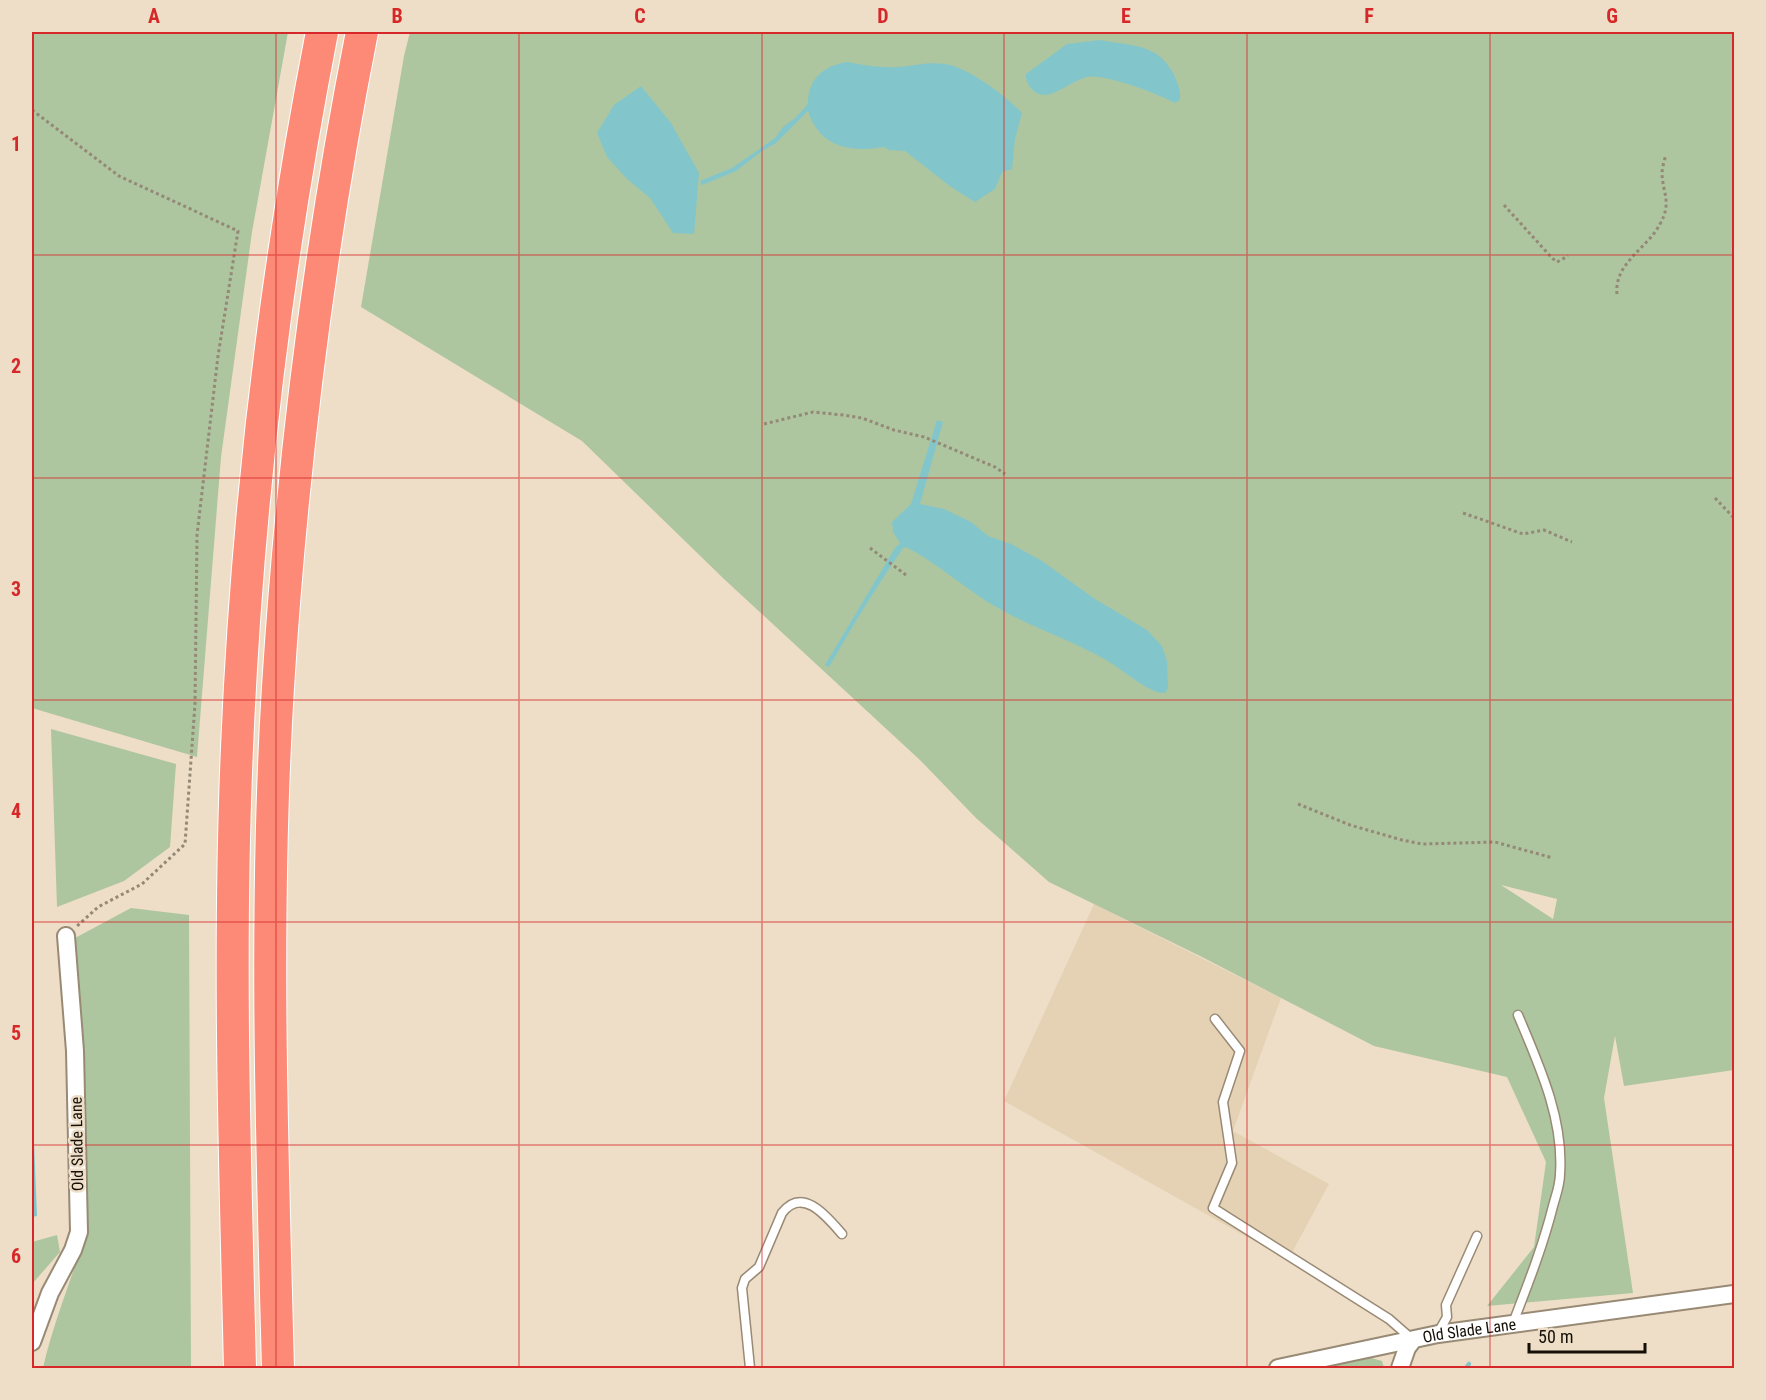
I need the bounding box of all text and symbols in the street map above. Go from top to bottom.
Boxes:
text: A [148,4,160,28]
text: B [391,4,403,28]
text: C [634,4,646,28]
text: D [877,4,889,28]
text: E [1121,4,1131,28]
text: F [1364,4,1374,28]
text: G [1606,4,1618,28]
text: 1 [11,132,21,156]
text: 2 [11,354,21,378]
text: 3 [11,577,21,601]
text: 4 [11,799,21,823]
text: 5 [11,1021,21,1045]
street label: Old Slade Lane [67,1097,87,1191]
text: 6 [11,1244,21,1268]
street label: Old Slade Lane [1421,1314,1517,1347]
scale bar [1529,1316,1644,1354]
text: 50 m [1538,1326,1573,1347]

